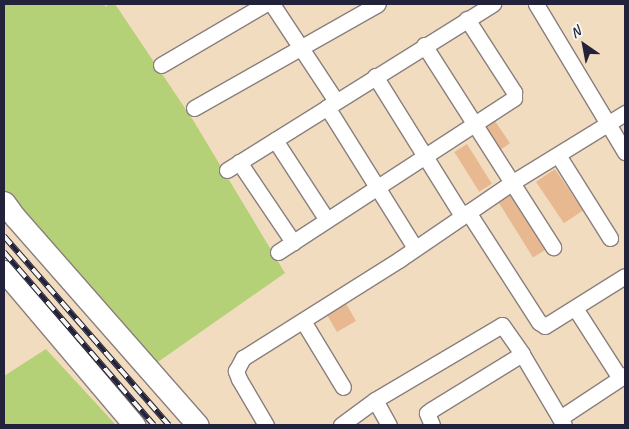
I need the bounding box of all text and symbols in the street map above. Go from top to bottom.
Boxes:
north arrow [559,20,609,70]
text: N [567,23,584,41]

